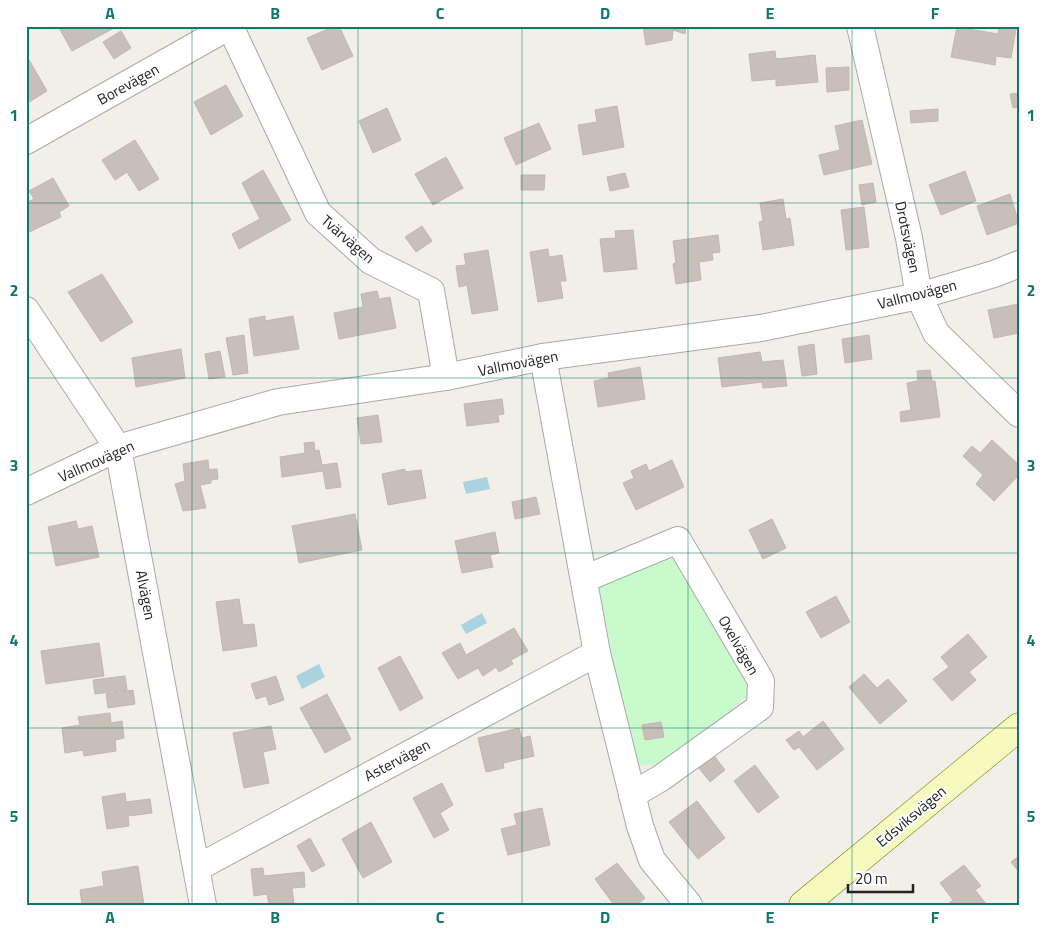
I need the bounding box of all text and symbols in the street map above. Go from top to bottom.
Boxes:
text: A [105,1,115,25]
text: B [270,1,280,25]
text: C [436,1,445,25]
text: D [600,1,610,25]
text: E [766,1,775,25]
text: F [931,1,940,25]
street label: Borevägen [93,58,163,110]
text: 1 [10,103,18,127]
text: 1 [1027,103,1035,127]
street label: Drotsvägen [889,199,927,275]
street label: Tvärvägen [316,209,380,269]
street label: Vallmovägen [875,273,959,315]
text: 2 [10,278,18,302]
text: 2 [1027,278,1035,302]
street label: Vallmovägen [476,344,560,382]
street label: Vallmovägen [54,434,138,488]
text: 3 [10,453,18,477]
text: 3 [1027,453,1035,477]
street label: Alvägen [130,568,162,622]
street label: Oxelvägen [713,611,765,679]
text: 4 [10,628,19,652]
text: 4 [1027,628,1036,652]
street label: Astervägen [360,733,434,787]
street label: Edsviksvägen [871,780,951,852]
text: 5 [10,804,19,828]
text: 5 [1027,804,1036,828]
scale bar [848,861,912,893]
text: 20 m [855,867,888,890]
text: A [105,905,115,929]
text: B [270,905,280,929]
text: C [436,905,445,929]
text: D [600,905,610,929]
text: E [766,905,775,929]
text: F [931,905,940,929]

